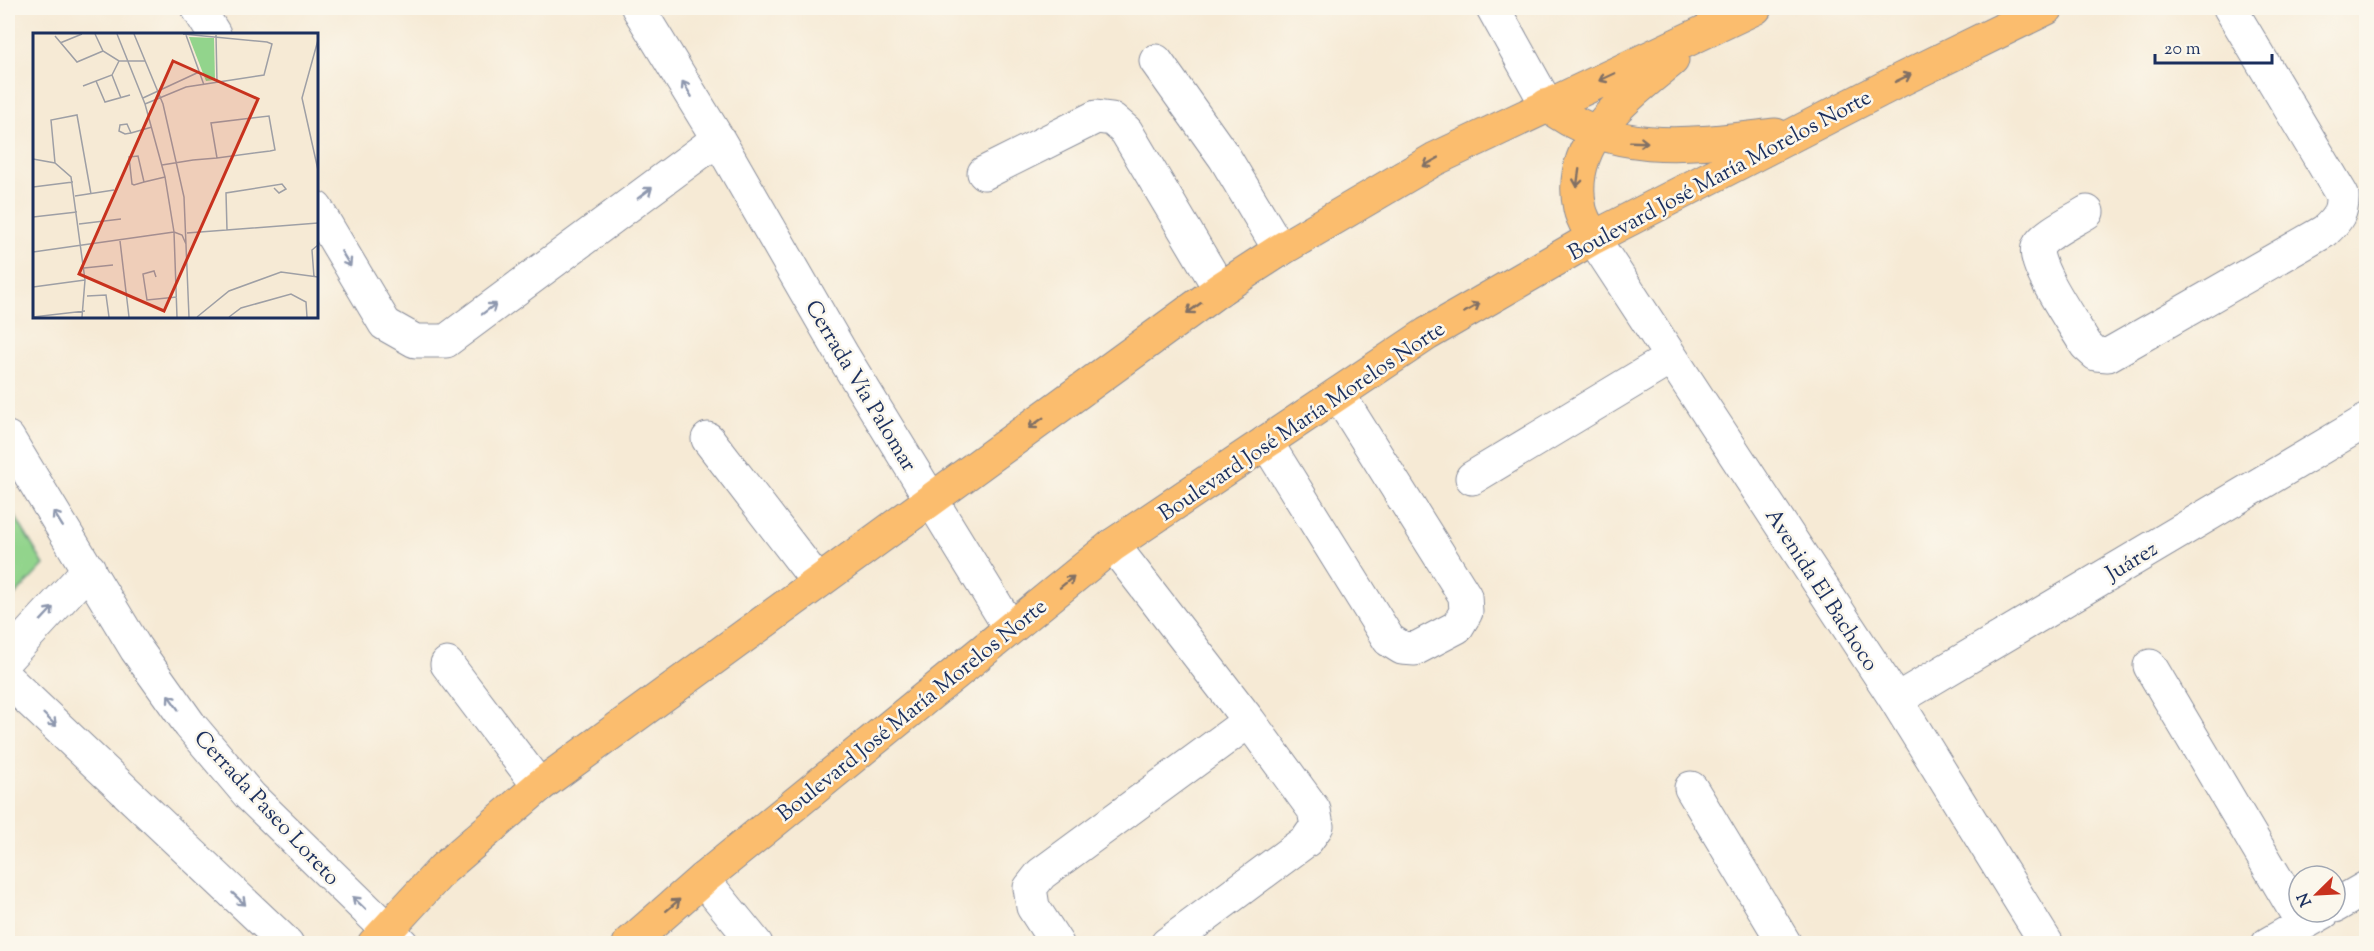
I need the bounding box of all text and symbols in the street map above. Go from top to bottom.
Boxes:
scale bar [2155,27,2272,65]
inset map [33,33,318,318]
text: 20 m [2164,37,2201,63]
one-way arrow [1599,72,1617,84]
one-way arrow [1894,72,1912,83]
one-way arrow [681,81,693,98]
street label: Boulevard José María Morelos Norte [1563,83,1878,270]
one-way arrow [1628,136,1648,148]
one-way arrow [1423,156,1440,168]
one-way arrow [1573,168,1584,188]
one-way arrow [637,187,653,199]
one-way arrow [341,250,353,267]
street label: Cerrada Vía Palomar [796,295,923,478]
one-way arrow [1187,302,1203,314]
one-way arrow [1463,302,1480,314]
one-way arrow [481,303,497,316]
street label: Boulevard José María Morelos Norte [1153,314,1452,531]
one-way arrow [1029,416,1045,429]
street label: Avenida El Bachoco [1756,503,1885,678]
one-way arrow [52,511,64,528]
street label: Juárez [2100,535,2165,591]
one-way arrow [1059,576,1075,589]
street label: Boulevard José María Morelos Norte [771,592,1055,831]
one-way arrow [40,607,54,622]
one-way arrow [167,694,179,710]
one-way arrow [42,713,57,727]
street label: Cerrada Paseo Loreto [185,724,346,894]
north arrow [2287,864,2347,924]
text: N [2292,888,2319,910]
one-way arrow [232,892,247,907]
one-way arrow [352,896,367,910]
one-way arrow [665,898,680,912]

